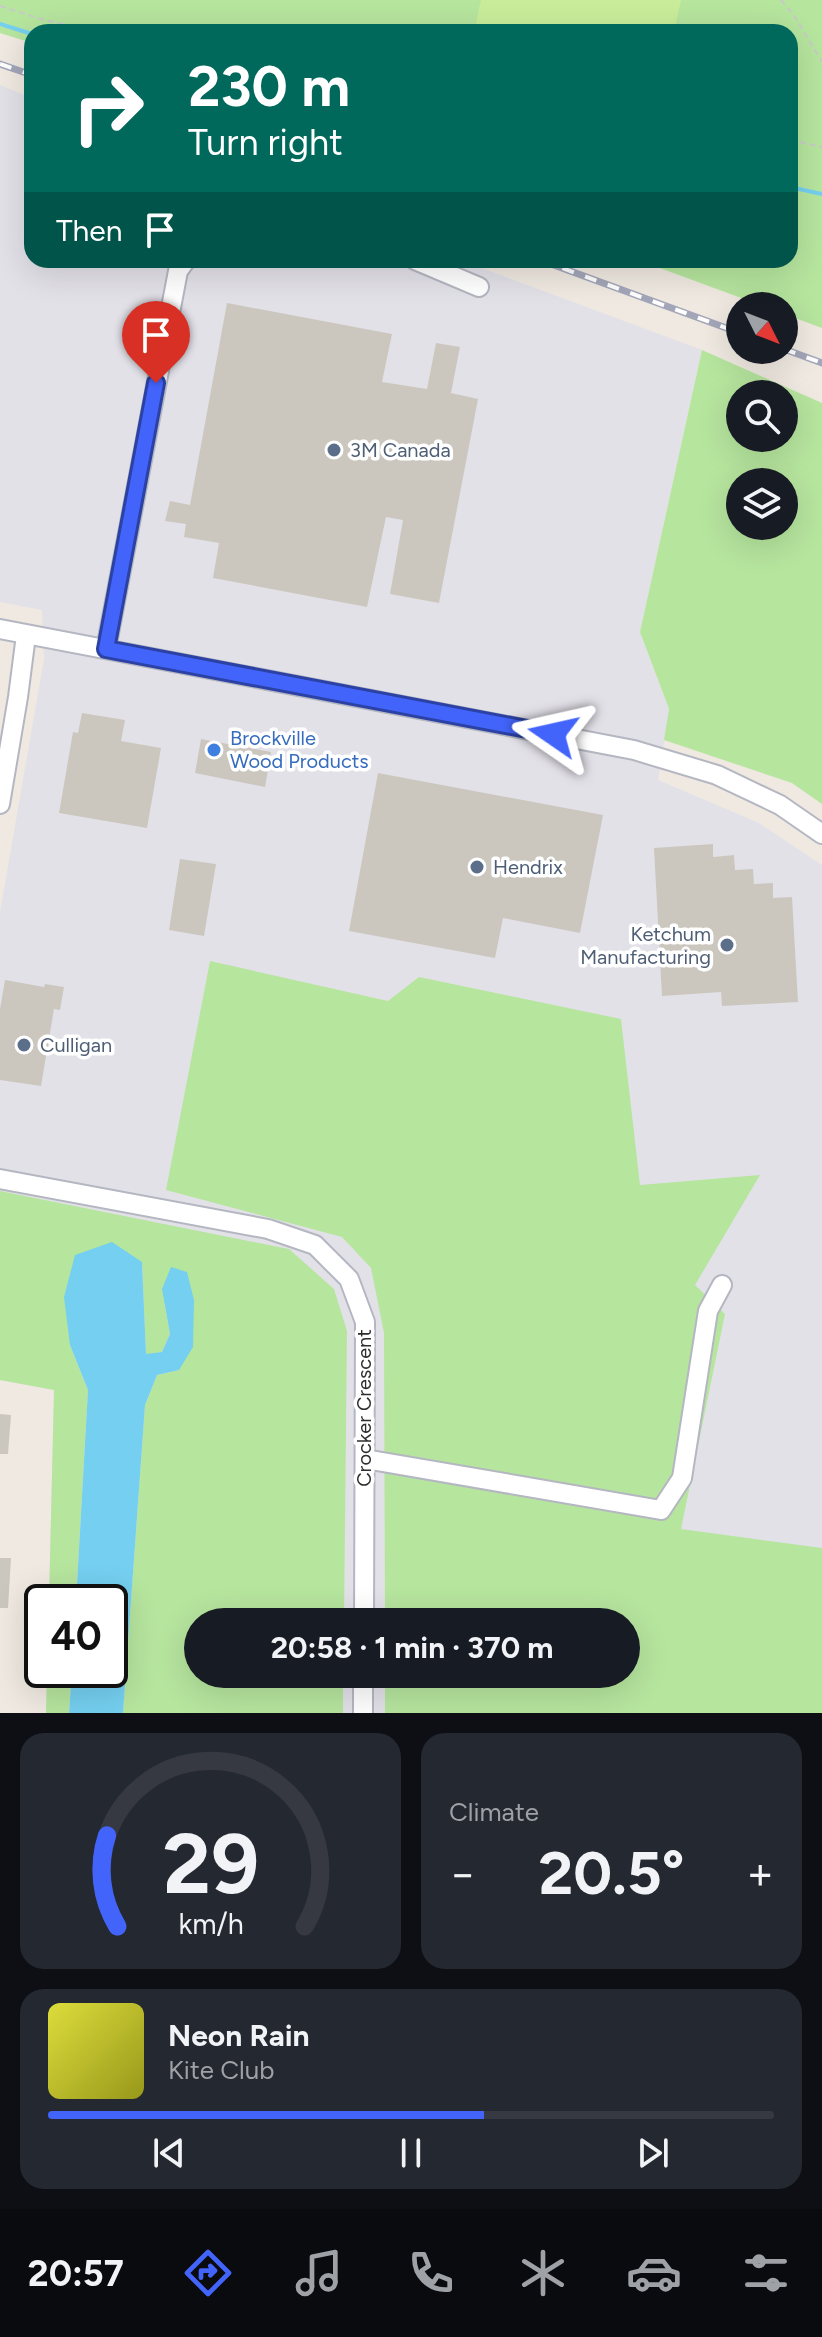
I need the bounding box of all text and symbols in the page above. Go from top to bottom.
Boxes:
text: 230 m [188,53,350,120]
icon: right [56,56,160,160]
text: Turn right [188,121,343,164]
icon: arrive [138,208,182,252]
text: Then [56,212,122,249]
north arrow [726,292,798,364]
map controls [726,292,798,540]
pin [122,301,190,383]
icon: arrive [134,313,178,357]
button: search [726,380,798,452]
place label: 3M Canada [350,438,451,462]
marker: 3M Canada [325,441,343,459]
button: layers [726,468,798,540]
position arrow [511,692,595,776]
place label: Brockville Wood Products [230,726,369,773]
marker: Brockville Wood Products [205,741,223,759]
place label: Hendrix [493,855,563,879]
marker: Hendrix [468,858,486,876]
place label: Ketchum Manufacturing [580,922,711,969]
marker: Ketchum Manufacturing [718,936,736,954]
place label: Culligan [40,1033,112,1057]
marker: Culligan [15,1036,33,1054]
street label: Crocker Crescent [352,1329,376,1487]
speed limit sign: 40 [24,1584,128,1688]
text: 20:58 · 1 min · 370 m [271,1629,553,1666]
text: Climate [449,1796,539,1828]
text: 29 [162,1814,259,1914]
text: 20.5° [538,1837,685,1909]
text: − [449,1847,476,1900]
text: + [747,1847,774,1900]
text: km/h [178,1907,243,1941]
text: Neon Rain [168,2017,310,2054]
text: Kite Club [168,2054,274,2086]
icon: previous [147,2131,191,2175]
icon: pause [389,2131,433,2175]
icon: next [631,2131,675,2175]
icon: directions [180,2245,236,2301]
icon: music [291,2245,347,2301]
icon: phone [403,2245,459,2301]
icon: climate [515,2245,571,2301]
icon: car [626,2245,682,2301]
icon: filters [738,2245,794,2301]
text: 20:57 [28,2252,124,2295]

